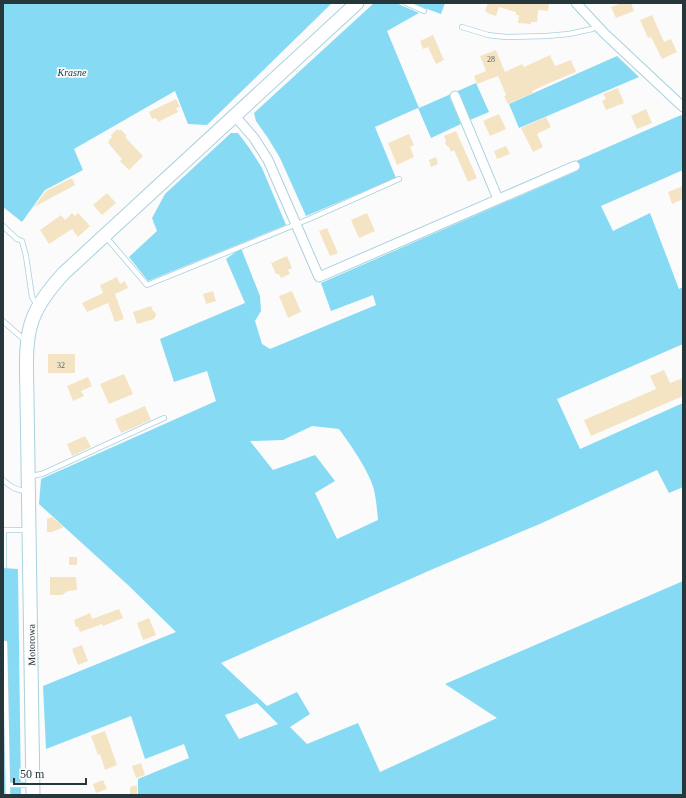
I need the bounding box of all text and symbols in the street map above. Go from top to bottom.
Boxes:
house number: 28 [487,55,495,64]
park label: Krasne [57,67,87,78]
house number: 32 [57,361,65,370]
street label: Motorowa [26,624,37,666]
scale bar [14,760,86,786]
text: 50 m [20,767,45,781]

